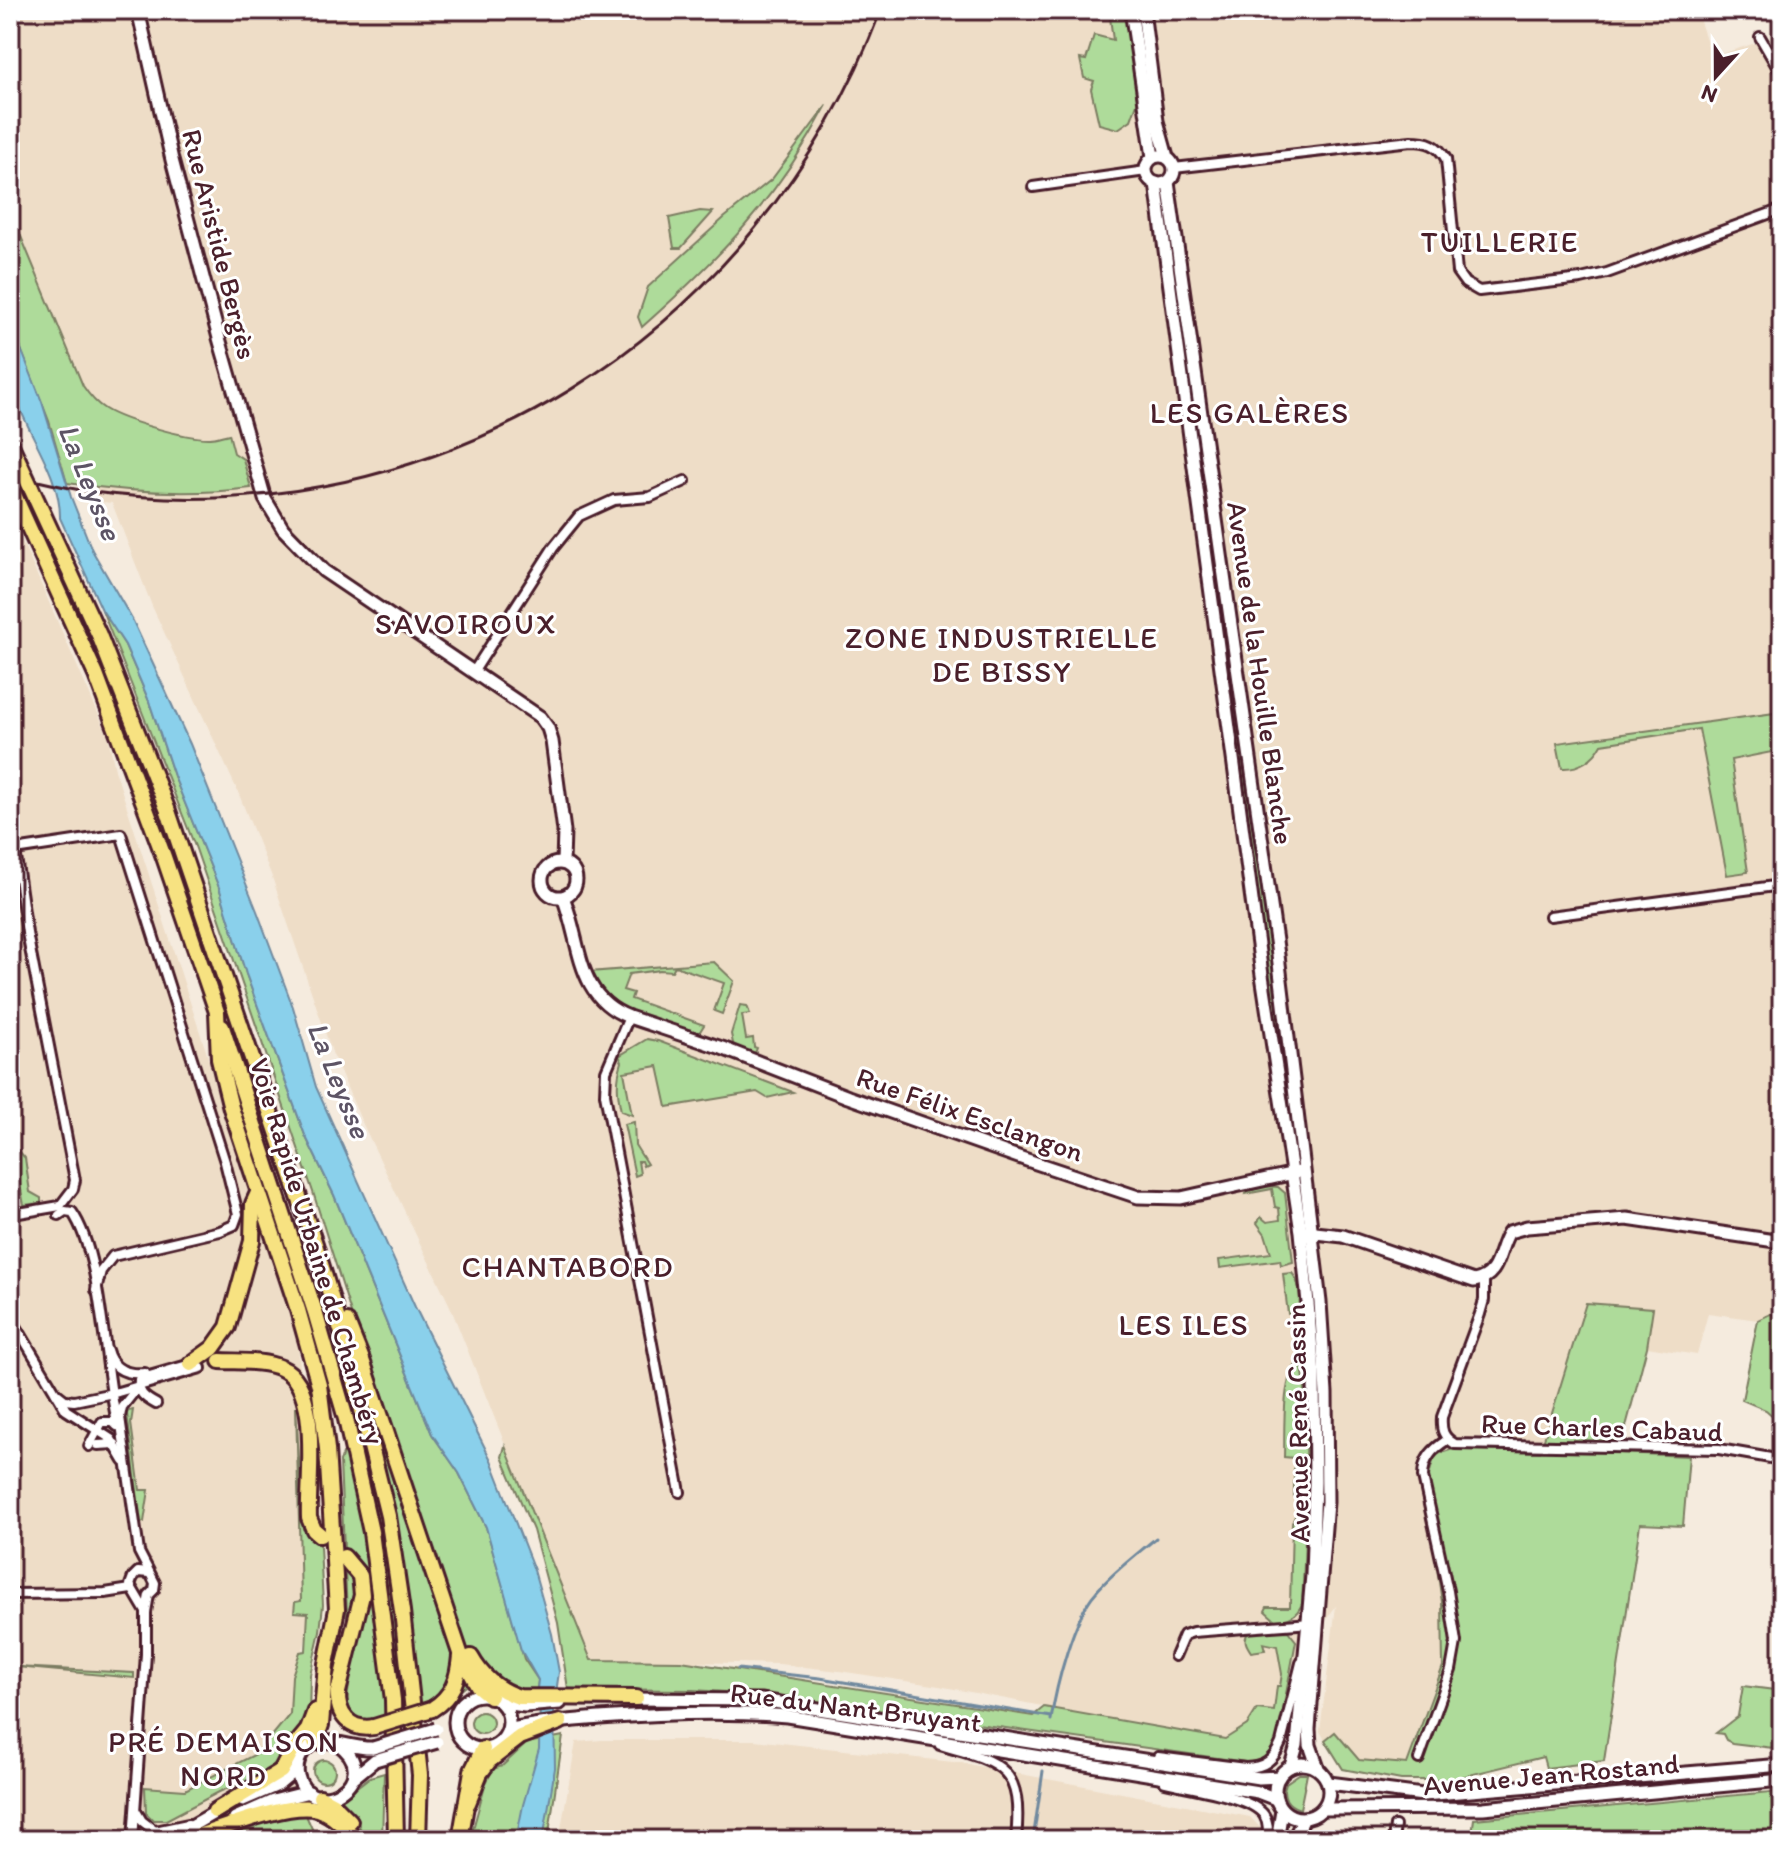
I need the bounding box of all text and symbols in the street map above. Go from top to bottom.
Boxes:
north arrow [1676,36,1756,116]
text: N [1697,79,1721,109]
street label: Rue Aristide Bergès [175,126,265,362]
district label: TUILLERIE [1421,223,1579,260]
district label: LES GALÈRES [1150,394,1350,431]
water label: La Leysse [50,418,131,547]
street label: Avenue de la Houille Blanche [1220,499,1302,847]
district label: SAVOIROUX [375,605,557,642]
district label: ZONE INDUSTRIELLE DE BISSY [845,619,1159,690]
water label: La Leysse [299,1016,380,1145]
street label: Voie Rapide Urbaine de Chambéry [243,1054,393,1448]
street label: Rue Félix Esclangon [852,1059,1088,1169]
district label: CHANTABORD [461,1248,675,1285]
street label: Avenue René Cassin [1278,1303,1316,1543]
district label: LES ILES [1118,1306,1250,1343]
street label: Rue Charles Cabaud [1481,1406,1723,1448]
street label: Rue du Nant Bruyant [729,1675,983,1739]
district label: PRÉ DEMAISON NORD [108,1723,340,1794]
street label: Avenue Jean Rostand [1422,1746,1680,1802]

